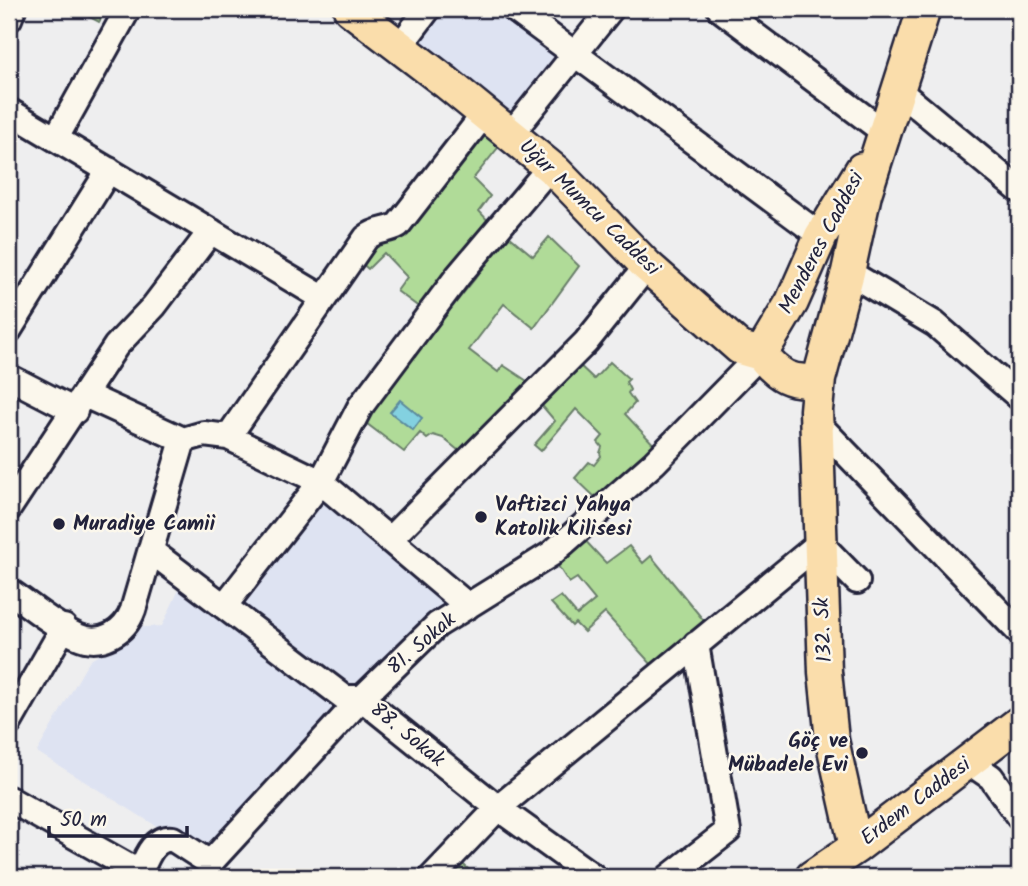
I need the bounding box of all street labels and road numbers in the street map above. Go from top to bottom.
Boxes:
street label: Uğur Mumcu Caddesi [511,132,668,285]
street label: Menderes Caddesi [770,165,874,320]
street label: 132. Sk [806,596,842,663]
street label: 81. Sokak [380,604,464,684]
street label: 88. Sokak [362,694,452,776]
street label: Erdem Caddesi [854,749,979,855]

